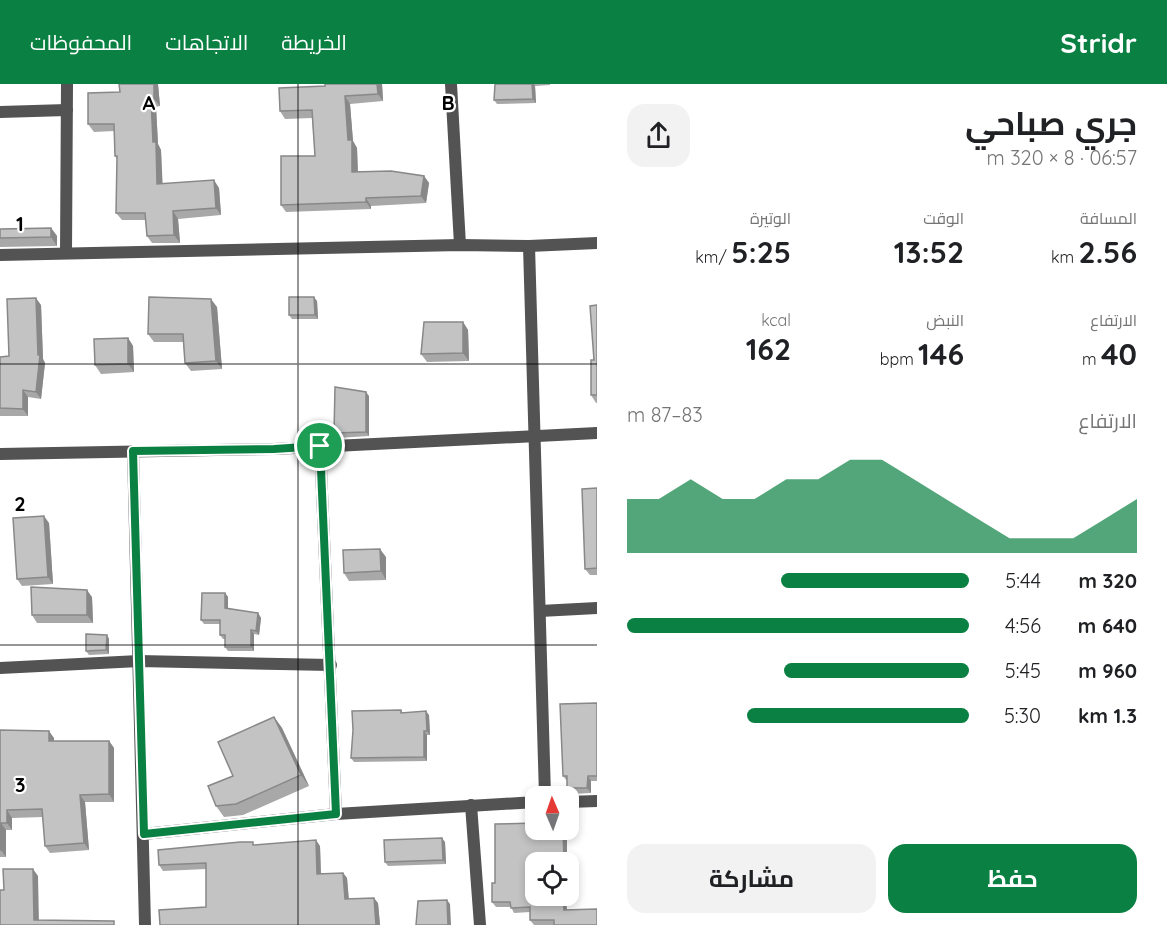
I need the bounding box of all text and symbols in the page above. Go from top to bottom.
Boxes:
text: Stridr [1060,25,1137,60]
text: المحفوظات [30,29,132,55]
text: الاتجاهات [165,29,248,55]
text: الخريطة [281,29,347,55]
text: A [143,90,156,115]
text: B [441,90,455,115]
text: جري صباحي [965,102,1137,143]
button: share [627,104,690,167]
text: 06:57 · 8 × 320 m [986,145,1137,170]
text: الوتيرة [750,208,791,228]
text: الوقت [923,208,964,228]
text: المسافة [1080,208,1137,228]
text: 1 [16,211,24,236]
text: 5:25 [731,233,791,271]
text: 13:52 [894,233,964,271]
text: 2.56 [1079,233,1137,271]
text: /km [695,247,731,267]
text: km [1051,247,1079,267]
text: kcal [761,310,791,330]
text: النبض [926,310,964,330]
text: الارتفاع [1090,310,1137,330]
text: 162 [746,330,791,368]
text: 146 [918,335,964,373]
text: 40 [1101,335,1137,373]
text: bpm [880,349,918,369]
text: m [1082,349,1101,369]
text: 83–87 m [627,402,703,427]
text: الارتفاع [1078,408,1137,433]
pin [294,420,345,471]
icon: arrive [303,429,336,462]
text: 2 [14,491,26,516]
text: 5:44 [1005,568,1041,593]
text: 320 m [1079,568,1137,593]
text: 4:56 [1005,613,1041,638]
text: 640 m [1078,613,1137,638]
text: 5:45 [1005,658,1041,683]
text: 960 m [1078,658,1137,683]
text: 5:30 [1004,703,1041,728]
text: 1.3 km [1078,703,1137,728]
text: 3 [15,772,25,797]
north arrow [525,786,579,840]
map controls [525,786,579,906]
button: مشاركة [627,844,876,913]
button: حفظ [888,844,1137,913]
button: locate [525,852,579,906]

